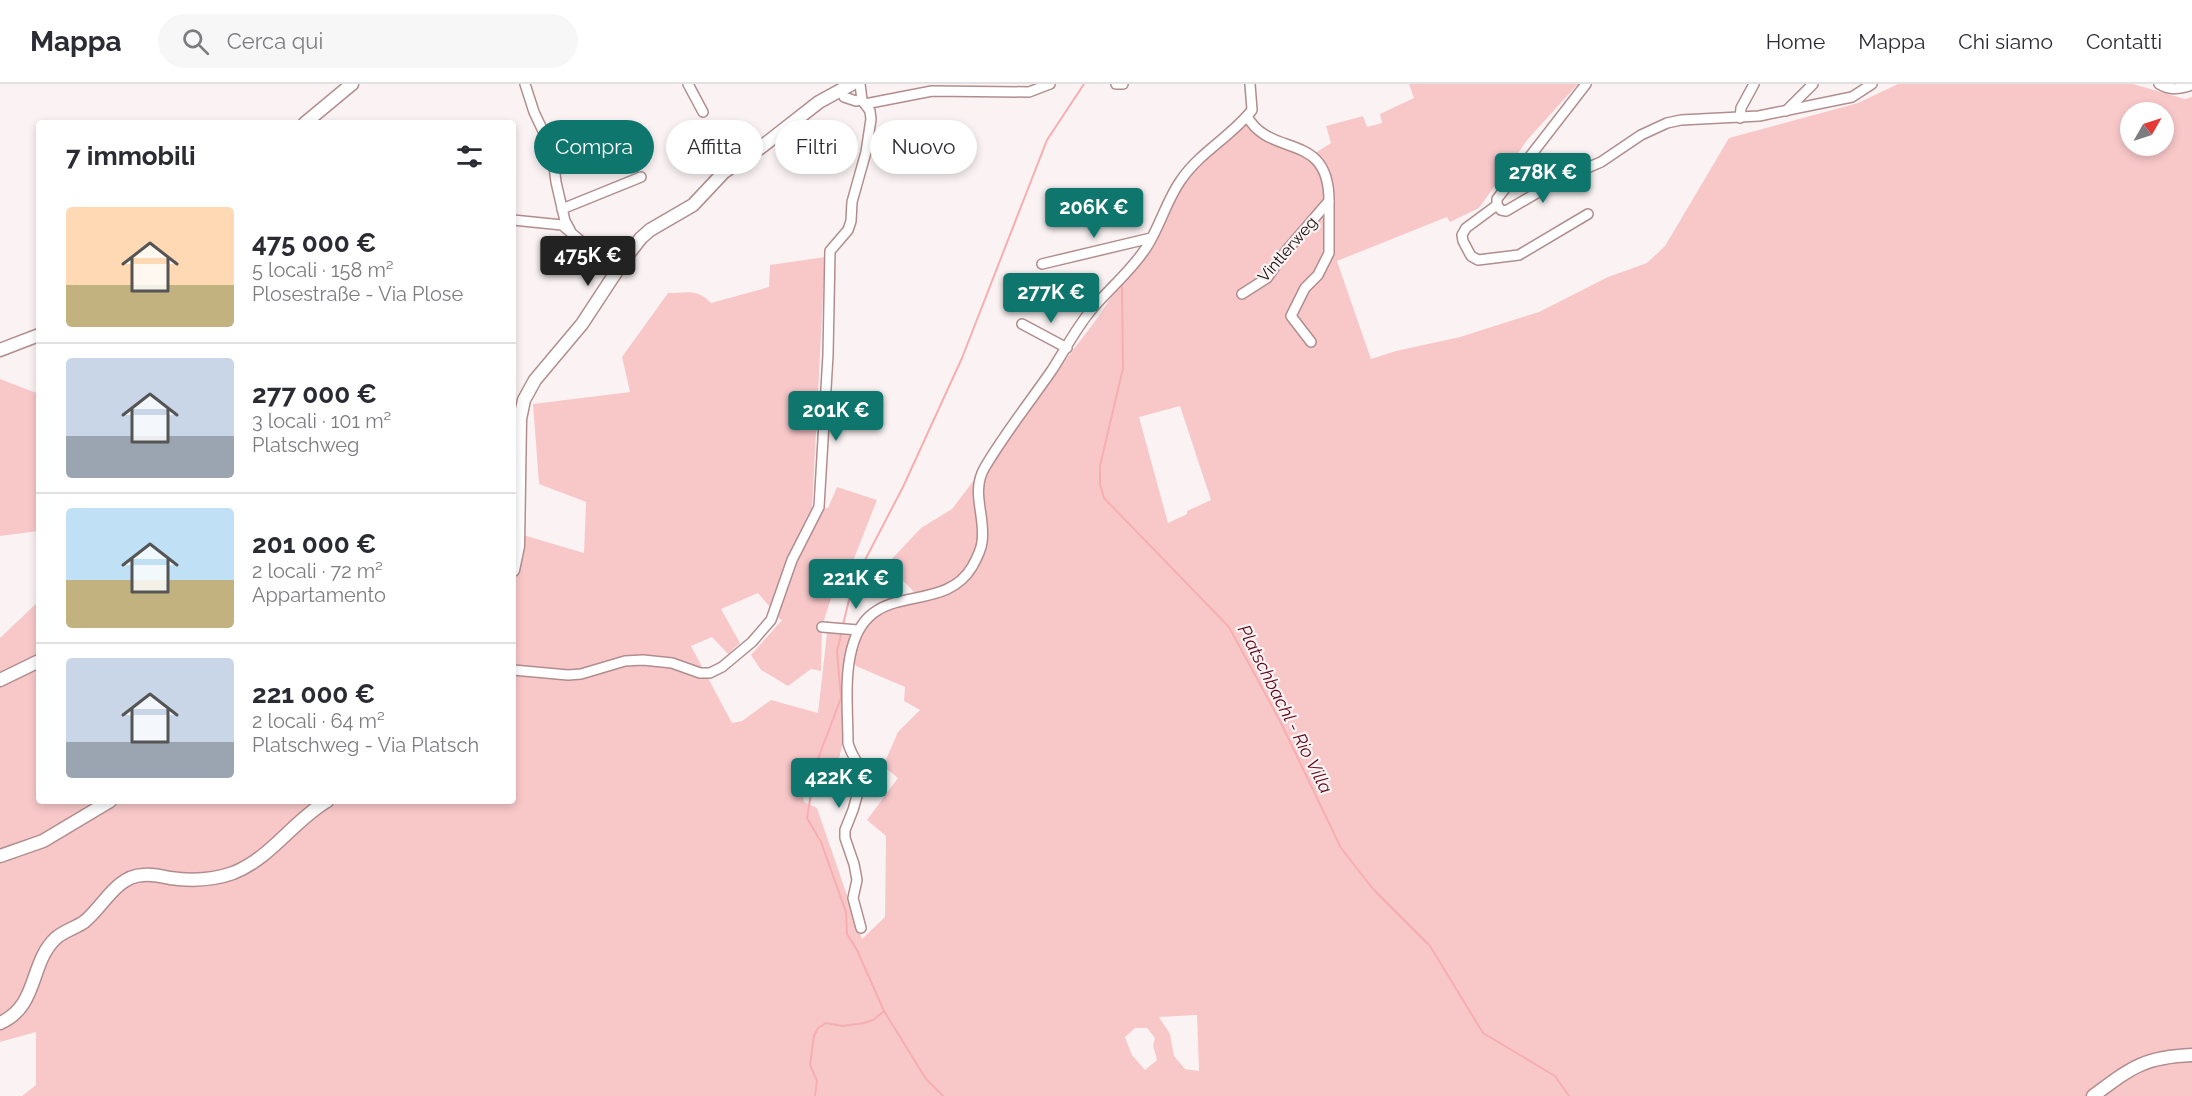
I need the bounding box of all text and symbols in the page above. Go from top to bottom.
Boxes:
search box [158,14,578,68]
text: Mappa [30,25,122,58]
icon: search [179,25,212,58]
text: Cerca qui [227,28,323,54]
text: Home [1766,29,1825,54]
text: Mappa [1858,29,1925,54]
text: Chi siamo [1958,29,2053,54]
text: Contatti [2086,29,2162,54]
north arrow [2120,102,2174,156]
map controls [2120,102,2174,156]
chip: Compra [534,120,654,174]
chip: Affitta [666,120,763,174]
chip: Filtri [775,120,858,174]
chip: Nuovo [870,120,977,174]
icon: filters [453,140,486,173]
text: 7 immobili [66,141,196,171]
pin: 278K € [1494,153,1592,204]
text: 278K € [1509,160,1577,184]
pin: 206K € [1045,188,1143,239]
text: 206K € [1059,195,1129,219]
street label: Vintlerweg [1254,213,1321,286]
text: 475 000 € [252,228,377,258]
icon: home [114,231,186,303]
pin: 475K € [539,236,637,287]
text: 475K € [554,243,622,267]
text: 5 locali · 158 m² [252,258,394,282]
pin: 277K € [1002,273,1100,324]
text: 277K € [1017,280,1085,304]
text: Plosestraße - Via Plose [252,282,463,306]
text: 277 000 € [252,379,377,409]
icon: home [114,382,186,454]
pin: 201K € [787,391,885,442]
text: 201K € [802,398,870,422]
text: 3 locali · 101 m² [252,409,391,433]
text: Platschweg [252,433,359,457]
text: 201 000 € [252,529,377,559]
icon: home [114,532,186,604]
text: 2 locali · 72 m² [252,559,383,583]
pin: 221K € [807,559,905,610]
text: 221K € [823,566,889,590]
text: Appartamento [252,583,386,607]
water label: Platschbachl - Rio Villa [1234,621,1337,797]
text: 221 000 € [252,679,375,709]
icon: home [114,682,186,754]
text: 2 locali · 64 m² [252,709,385,733]
text: Platschweg - Via Platsch [252,733,479,757]
pin: 422K € [790,758,888,809]
text: 422K € [805,765,873,789]

